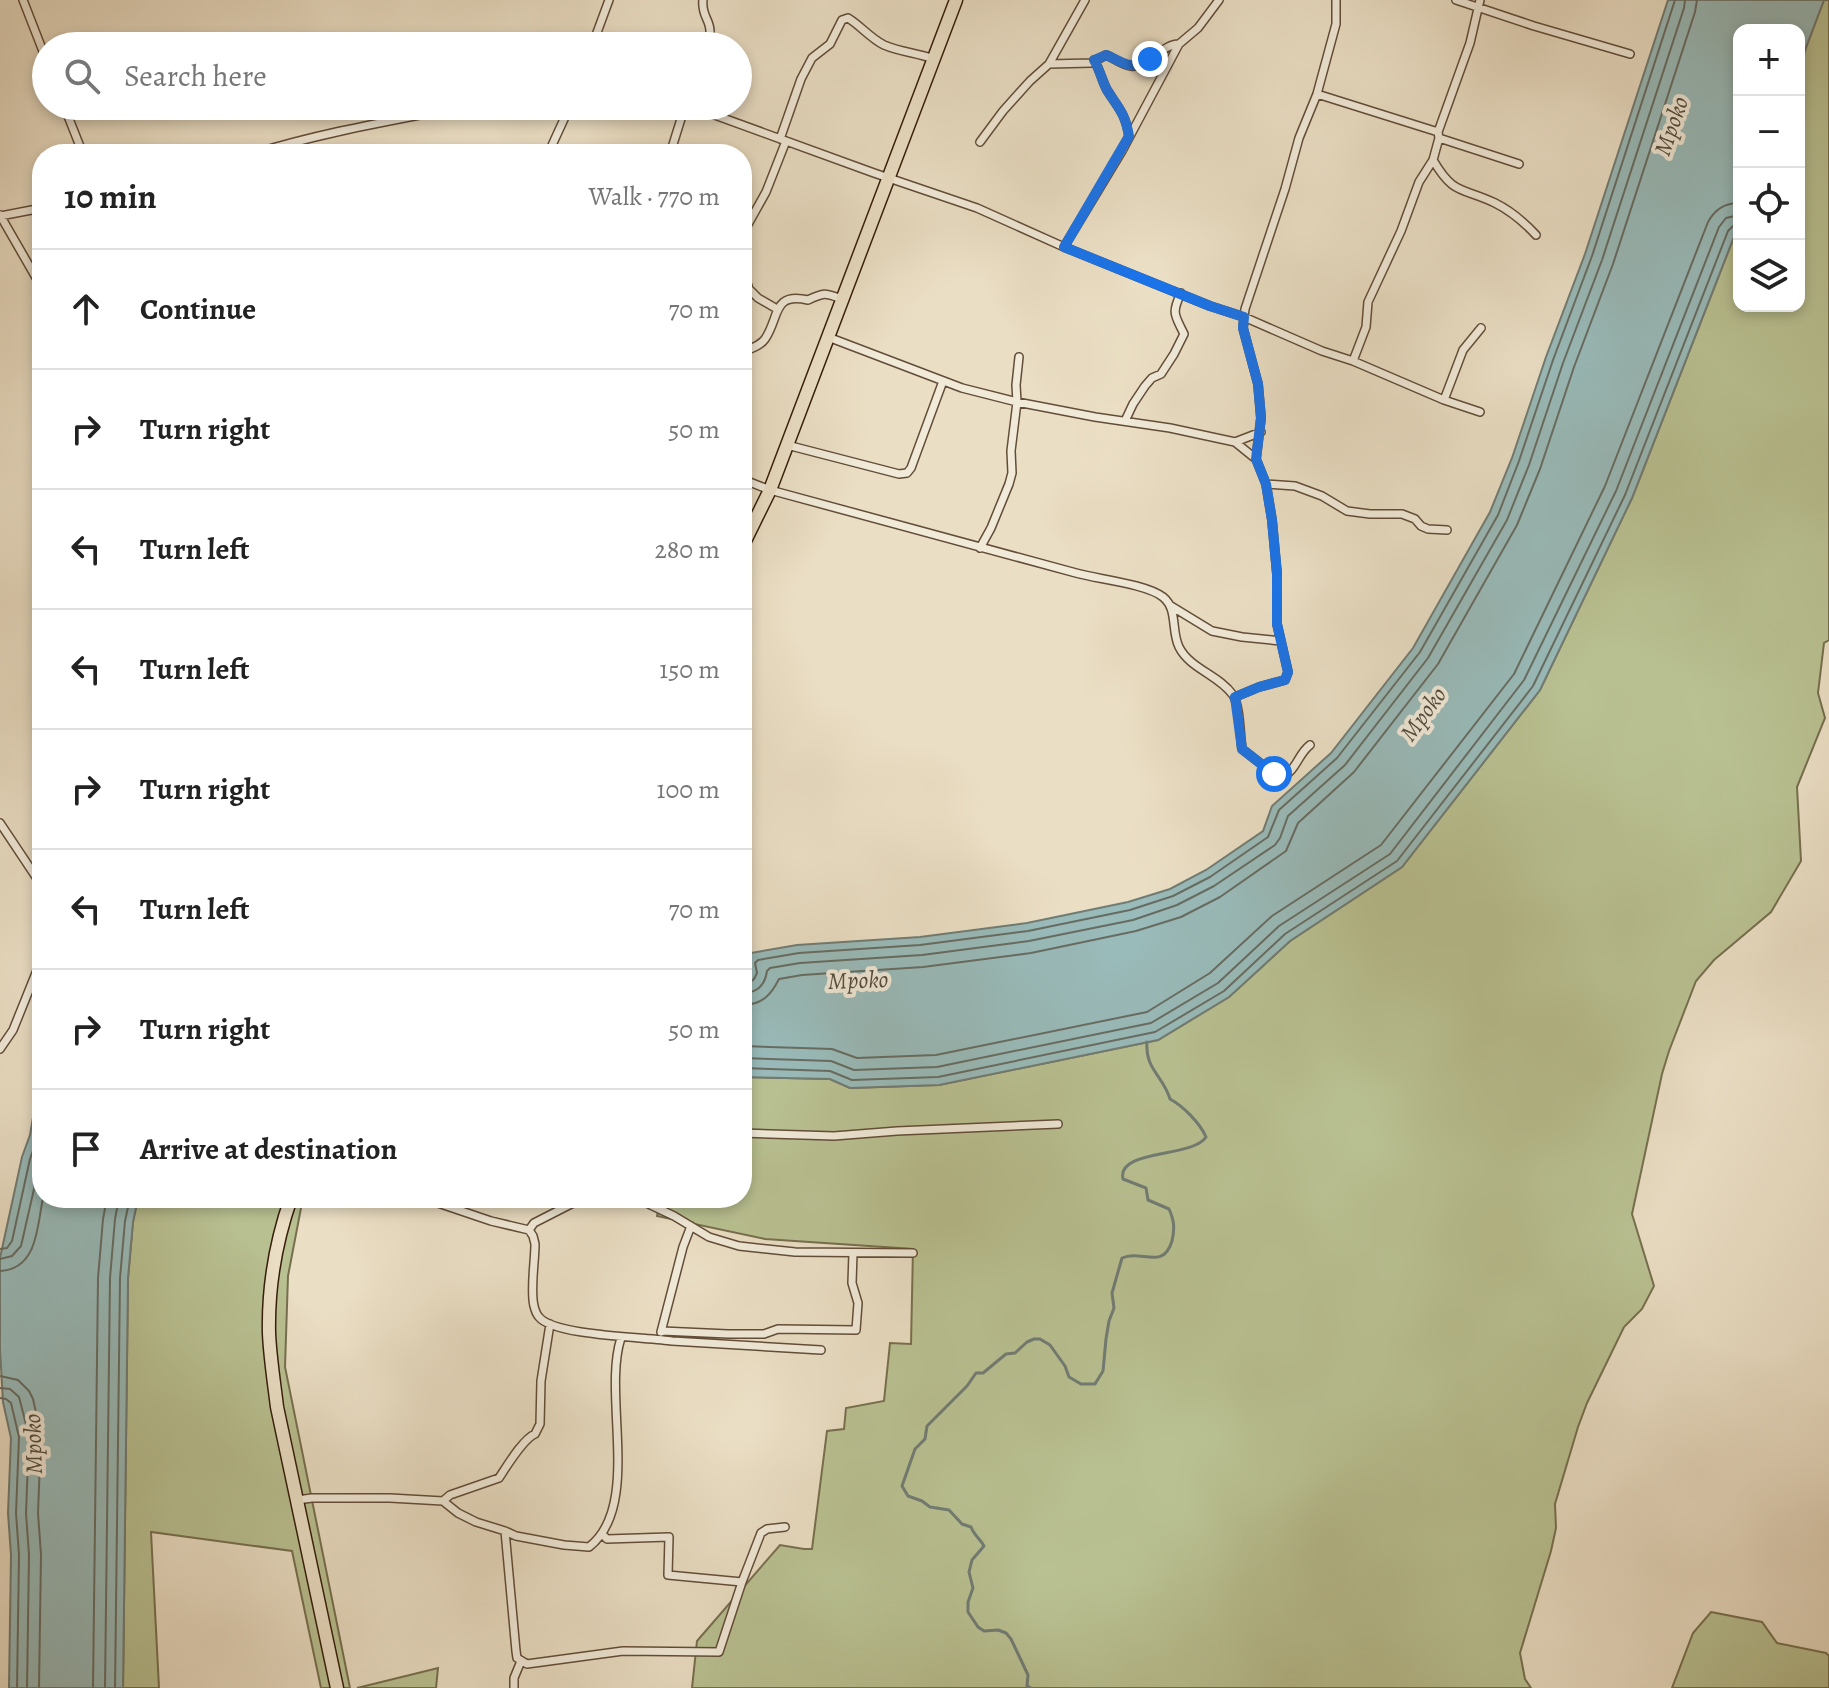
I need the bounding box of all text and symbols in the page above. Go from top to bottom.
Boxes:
map controls [1733,24,1805,312]
button: + [1733,24,1805,96]
search box [32,32,752,120]
route end [1132,41,1168,77]
icon: search [60,54,104,98]
text: Search here [124,56,267,96]
water label: Mpoko [1646,92,1696,160]
button: − [1733,96,1805,168]
button: locate [1733,168,1805,240]
text: 10 min [64,173,157,220]
text: Walk · 770 m [589,179,720,214]
button: layers [1733,240,1805,312]
icon: ahead [64,287,108,331]
text: Continue [140,289,256,329]
text: 70 m [668,292,720,327]
icon: right [64,407,108,451]
text: Turn right [140,409,270,449]
text: 50 m [668,412,720,447]
icon: left [64,527,108,571]
text: Turn left [140,529,249,569]
text: 280 m [654,532,720,567]
icon: left [64,647,108,691]
text: Turn left [140,649,249,689]
text: 150 m [659,652,720,687]
water label: Mpoko [1392,680,1454,748]
route start [1256,756,1292,792]
icon: right [64,767,108,811]
text: Turn right [140,769,270,809]
text: 100 m [657,772,720,807]
icon: left [64,887,108,931]
text: Turn left [140,889,249,929]
text: 70 m [668,892,720,927]
water label: Mpoko [827,963,889,997]
icon: right [64,1007,108,1051]
text: Turn right [140,1009,270,1049]
text: 50 m [668,1012,720,1047]
icon: arrive [64,1127,108,1171]
text: Arrive at destination [140,1129,397,1169]
water label: Mpoko [16,1413,50,1475]

